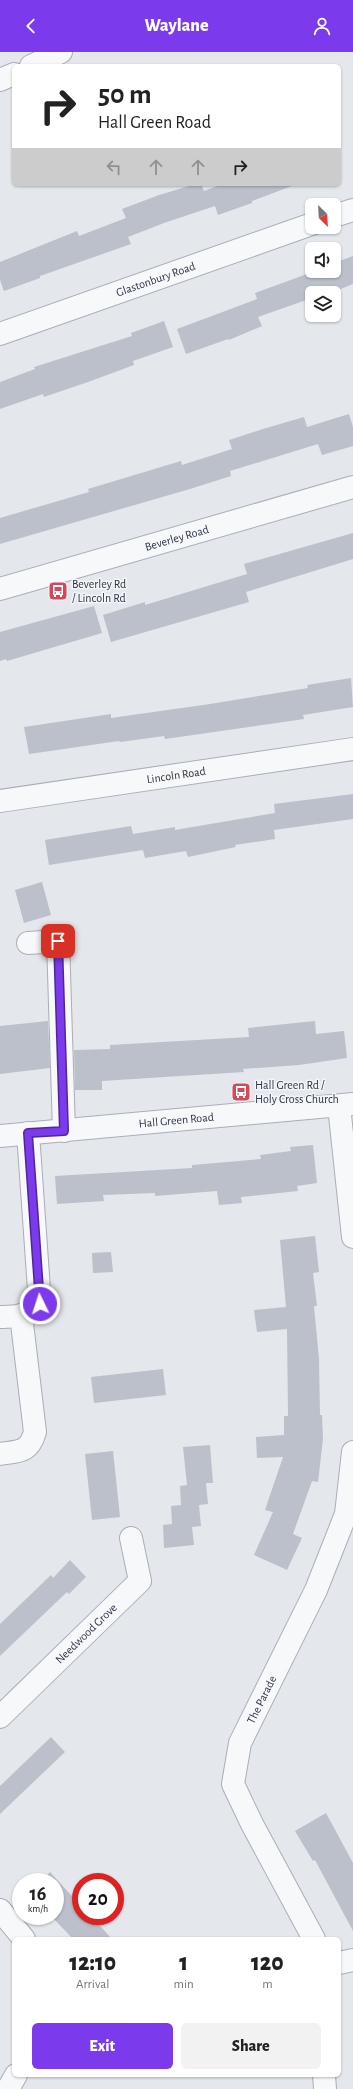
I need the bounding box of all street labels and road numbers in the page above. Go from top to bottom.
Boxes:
street label: Glastonbury Road [115,260,197,299]
street label: Beverley Road [144,523,210,553]
street label: Lincoln Road [146,765,207,785]
street label: Hall Green Road [138,1111,214,1129]
street label: Needwood Grove [53,1601,119,1666]
street label: The Parade [245,1674,279,1726]

